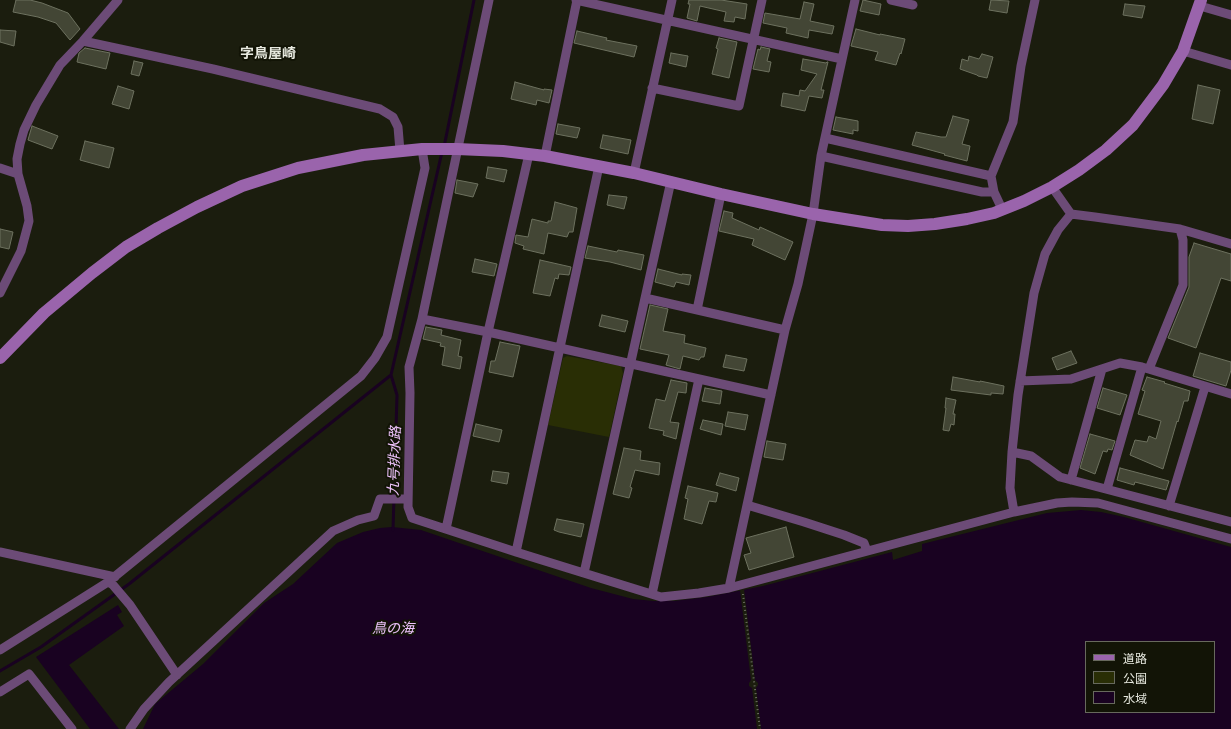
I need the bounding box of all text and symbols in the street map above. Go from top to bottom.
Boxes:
district label: 字鳥屋崎 [240,46,296,62]
water label: 九号排水路 [385,426,405,496]
water label: 鳥の海 [372,621,414,637]
legend [1085,641,1215,713]
text: 道路 [1123,652,1147,666]
text: 公園 [1123,672,1147,686]
text: 水域 [1123,692,1147,706]

